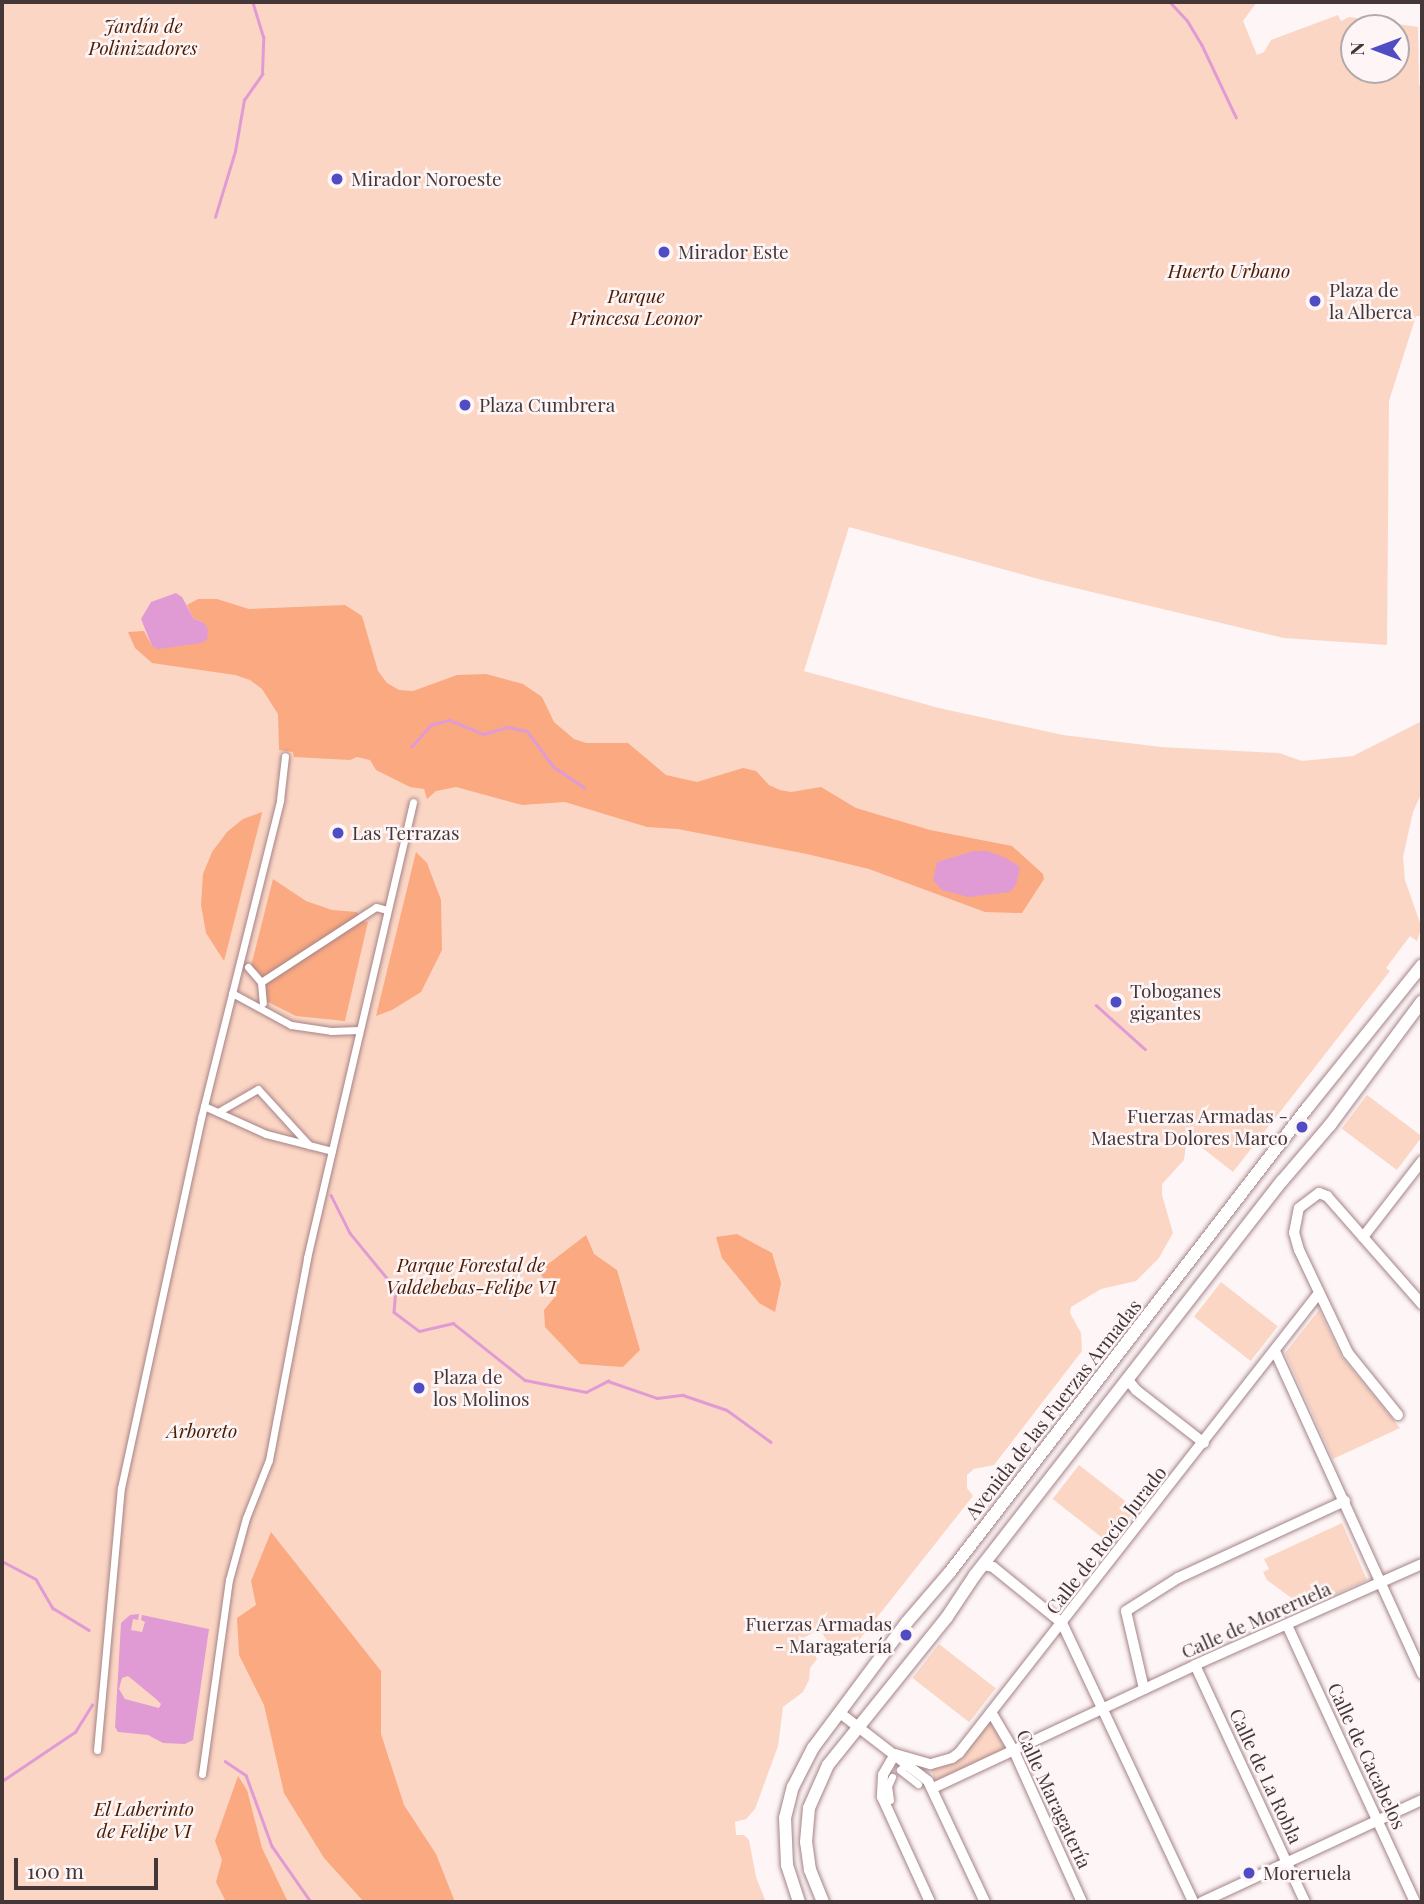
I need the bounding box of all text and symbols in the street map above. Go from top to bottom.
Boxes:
north arrow [1340,14,1410,84]
park label: Jardín de Polinizadores [88,15,198,59]
text: N [1343,42,1369,56]
place label: Mirador Noroeste [351,168,502,190]
marker: Mirador Noroeste [329,171,345,187]
place label: Mirador Este [678,241,789,263]
marker: Mirador Este [656,244,672,260]
park label: Huerto Urbano [1168,260,1290,282]
place label: Plaza de la Alberca [1329,279,1413,323]
park label: Parque Princesa Leonor [570,285,702,329]
marker: Plaza de la Alberca [1307,293,1323,309]
place label: Plaza Cumbrera [479,394,615,416]
marker: Plaza Cumbrera [457,397,473,413]
place label: Las Terrazas [352,822,460,844]
marker: Las Terrazas [330,825,346,841]
place label: Toboganes gigantes [1130,980,1221,1024]
marker: Toboganes gigantes [1108,994,1124,1010]
place label: Fuerzas Armadas - Maestra Dolores Marco [1090,1105,1288,1149]
marker: Fuerzas Armadas - Maestra Dolores Marco [1294,1119,1310,1135]
park label: Parque Forestal de Valdebebas-Felipe VI [386,1254,556,1298]
street label: Avenida de las Fuerzas Armadas [960,1294,1146,1524]
place label: Plaza de los Molinos [433,1366,530,1410]
marker: Plaza de los Molinos [411,1380,427,1396]
park label: Arboreto [167,1420,237,1442]
street label: Calle de Rocío Jurado [1041,1461,1171,1619]
street label: Calle de Moreruela [1178,1577,1334,1663]
place label: Fuerzas Armadas - Maragatería [745,1613,892,1657]
marker: Fuerzas Armadas - Maragatería [898,1627,914,1643]
street label: Calle de Cacabelos [1323,1679,1411,1833]
street label: Calle de La Robla [1225,1705,1307,1847]
street label: Calle Maragatería [1012,1726,1096,1872]
park label: El Laberinto de Felipe VI [94,1798,194,1842]
scale bar [18,1844,161,1888]
text: 100 m [27,1856,84,1884]
place label: Moreruela [1263,1862,1351,1884]
marker: Moreruela [1241,1865,1257,1881]

